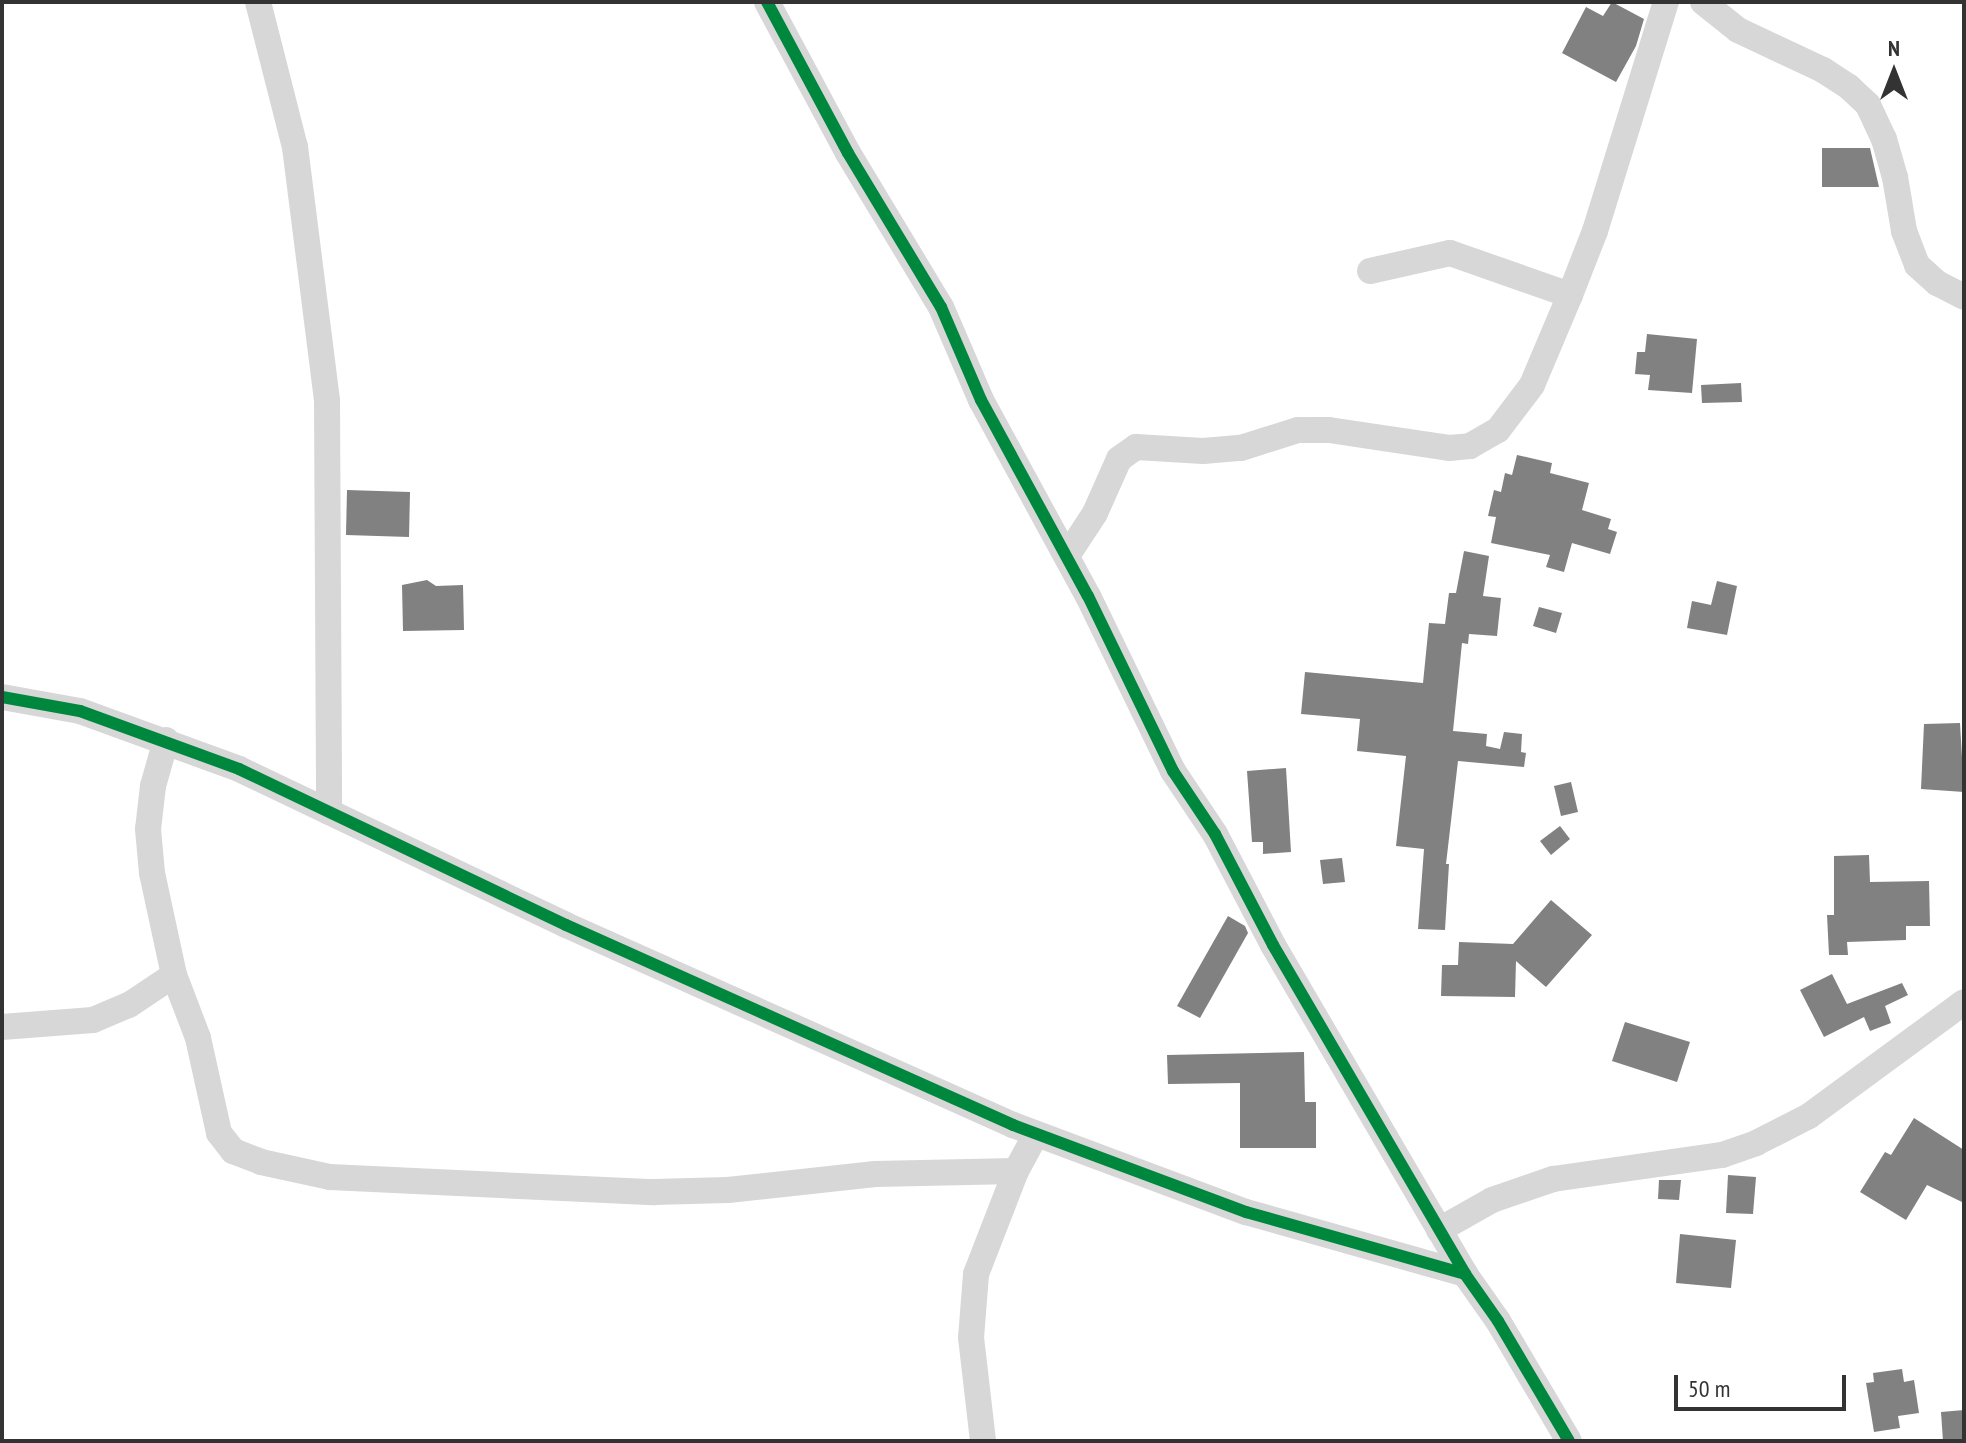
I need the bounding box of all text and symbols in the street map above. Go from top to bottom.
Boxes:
north arrow [1854,32,1934,112]
text: N [1888,34,1900,62]
scale bar [1678,1359,1850,1409]
text: 50 m [1688,1373,1730,1404]

